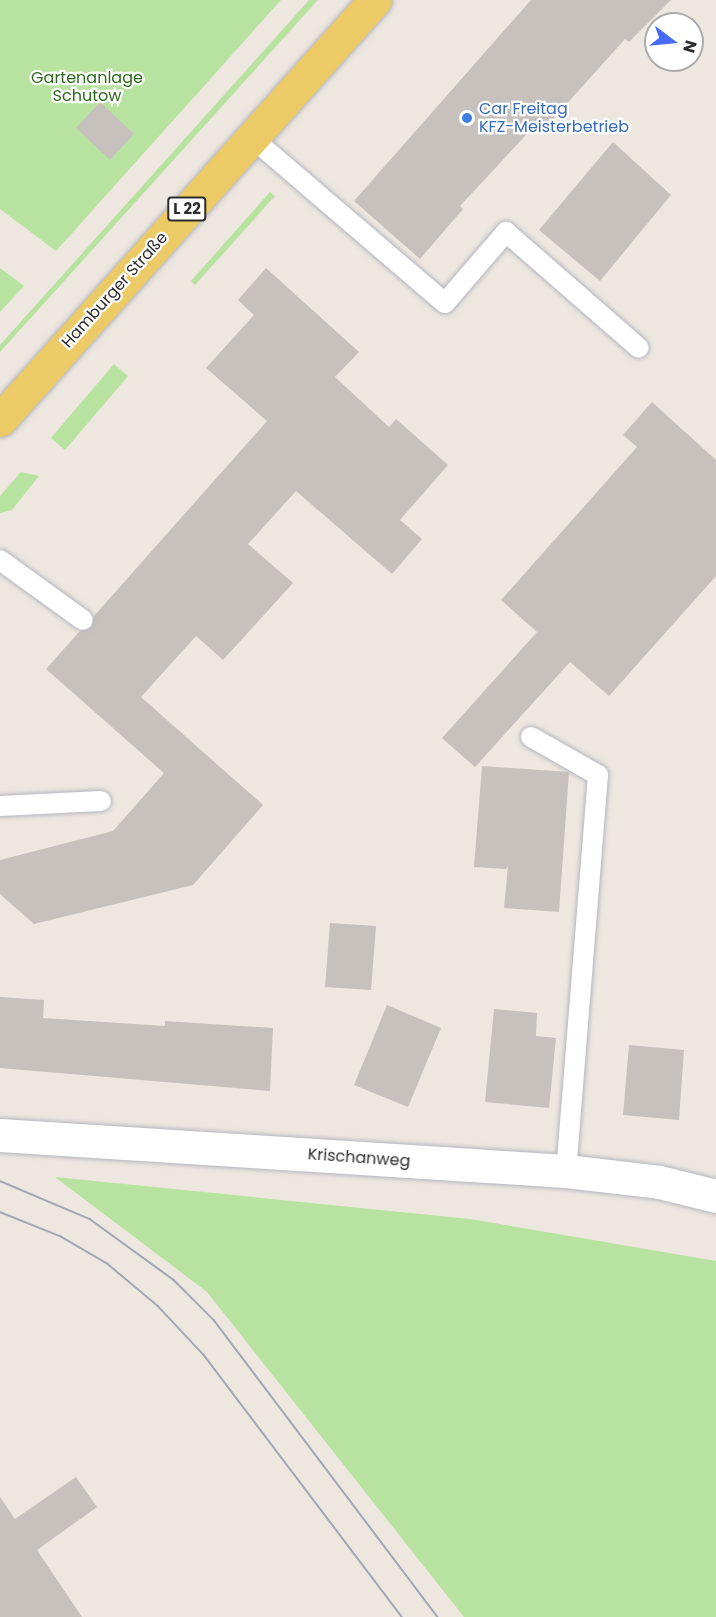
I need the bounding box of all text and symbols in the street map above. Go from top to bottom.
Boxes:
north arrow [644,12,704,72]
text: N [677,38,703,56]
park label: Gartenanlage Schutow [31,68,143,106]
place label: Car Freitag KFZ-Meisterbetrieb [479,99,629,137]
marker: Car Freitag KFZ-Meisterbetrieb [460,111,474,125]
road number: L 22 [166,197,208,221]
street label: Hamburger Straße [58,228,172,352]
street label: Krischanweg [307,1145,411,1171]

